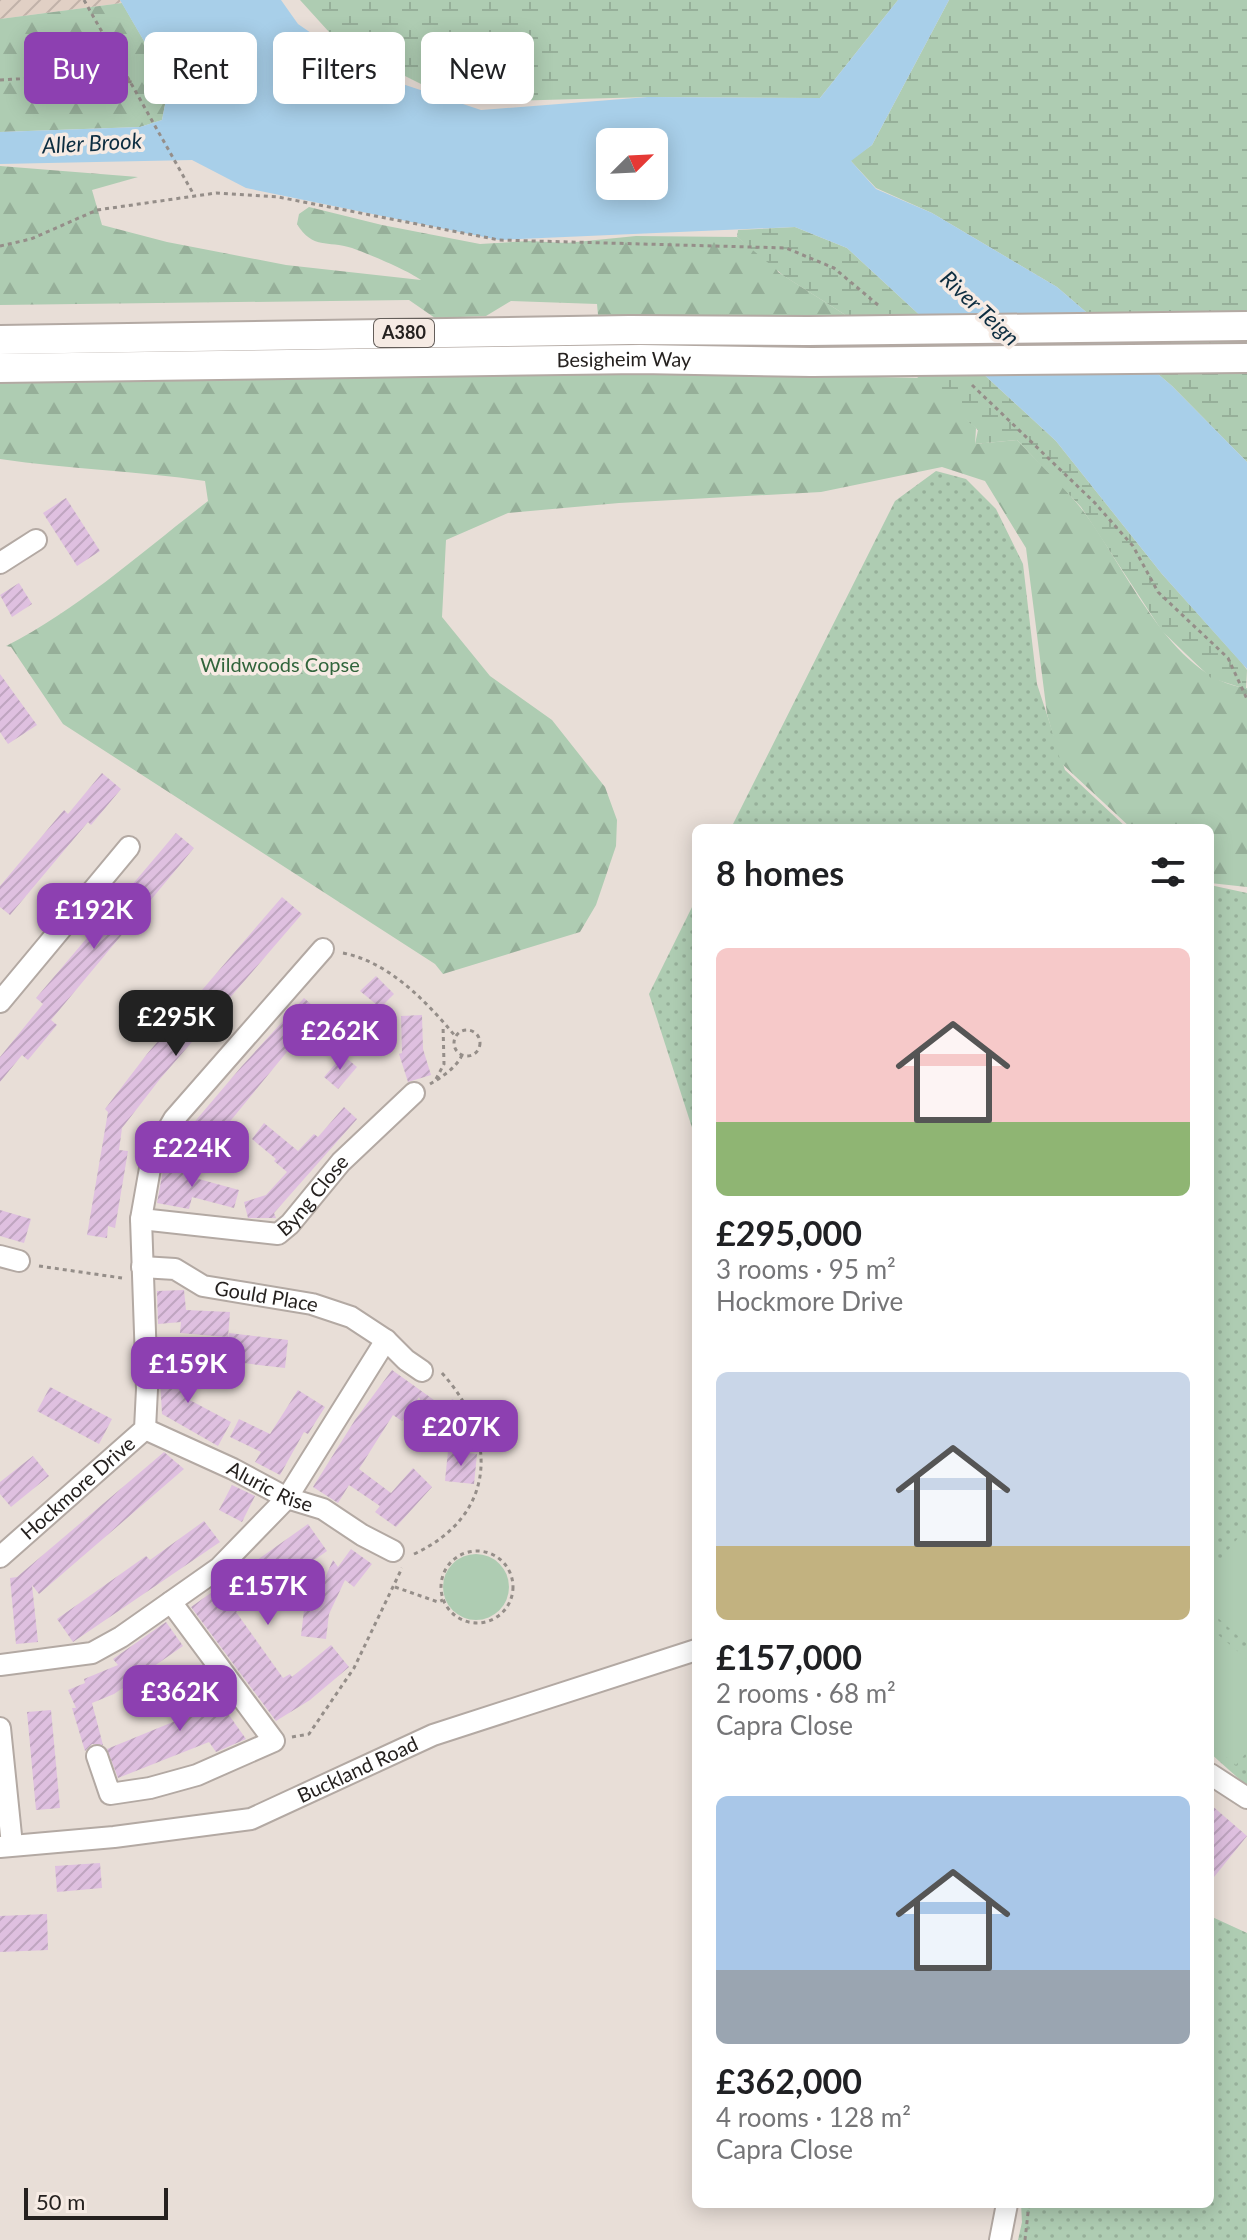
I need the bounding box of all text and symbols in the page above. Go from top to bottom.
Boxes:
chip: Buy [24,32,128,104]
chip: Rent [144,32,257,104]
chip: Filters [273,32,405,104]
chip: New [421,32,534,104]
water label: Aller Brook [40,126,143,159]
north arrow [596,128,668,200]
map controls [596,128,668,200]
water label: River Teign [935,264,1025,351]
road number: A380 [374,319,434,347]
street label: Besigheim Way [556,346,692,371]
park label: Wildwoods Copse [200,652,360,676]
icon: filters [1146,850,1190,894]
text: 8 homes [716,852,844,893]
pin: £192K [38,883,150,951]
text: £192K [55,893,133,925]
pin: £295K [120,990,232,1058]
text: £295K [137,1000,215,1032]
icon: home [881,1000,1025,1144]
pin: £262K [284,1004,396,1072]
text: £262K [301,1014,379,1046]
pin: £224K [136,1121,248,1189]
text: £224K [153,1131,231,1163]
street label: Byng Close [272,1149,353,1241]
text: £295,000 [716,1212,862,1253]
text: 3 rooms · 95 m² [716,1253,896,1285]
street label: Gould Place [213,1275,322,1316]
text: Hockmore Drive [716,1285,903,1317]
pin: £159K [132,1337,244,1405]
text: £159K [149,1347,227,1379]
pin: £207K [405,1400,517,1468]
text: £207K [422,1410,500,1442]
icon: home [881,1424,1025,1568]
street label: Hockmore Drive [15,1431,139,1544]
street label: Aluric Rise [223,1455,316,1516]
pin: £157K [212,1559,324,1627]
text: £157K [229,1569,307,1601]
text: £157,000 [716,1636,862,1677]
pin: £362K [124,1665,236,1733]
text: £362K [141,1675,219,1707]
text: 2 rooms · 68 m² [716,1677,896,1709]
text: Capra Close [716,1709,853,1741]
street label: Buckland Road [293,1731,421,1807]
icon: home [881,1848,1025,1992]
text: £362,000 [716,2060,862,2101]
text: 4 rooms · 128 m² [716,2101,911,2133]
text: Capra Close [716,2133,853,2165]
scale bar [24,2184,168,2220]
text: 50 m [36,2188,85,2215]

